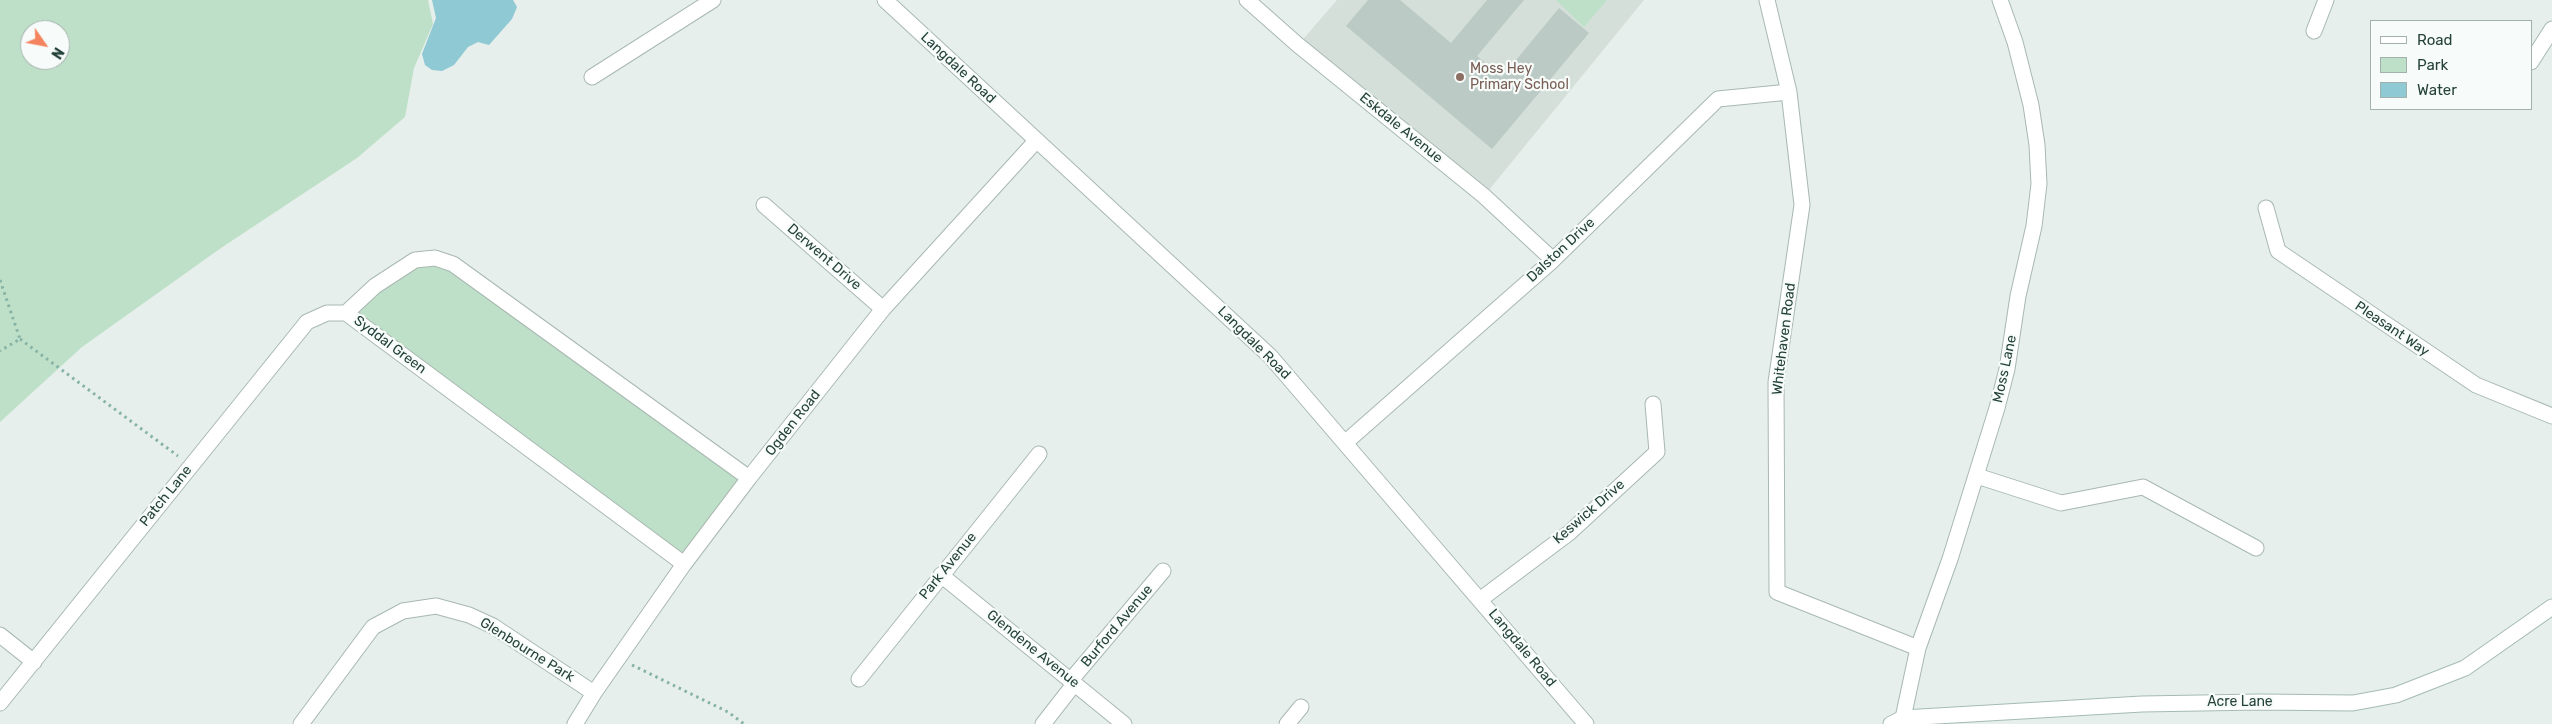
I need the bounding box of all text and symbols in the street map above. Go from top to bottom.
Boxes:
north arrow [20,20,70,70]
legend [2370,20,2532,110]
street label: Langdale Road [917,29,999,107]
text: Road [2417,31,2453,49]
text: N [47,44,67,62]
text: Park [2417,56,2448,74]
place label: Moss Hey Primary School [1470,61,1569,94]
marker: Moss Hey Primary School [1454,71,1466,83]
text: Water [2417,81,2457,99]
street label: Eskdale Avenue [1356,89,1446,167]
street label: Dalston Drive [1523,214,1599,286]
street label: Derwent Drive [784,220,864,294]
street label: Whitehaven Road [1769,282,1799,396]
street label: Pleasant Way [2352,298,2432,360]
street label: Langdale Road [1214,303,1294,383]
street label: Syddal Green [350,312,430,378]
street label: Moss Lane [1990,334,2020,404]
street label: Ogden Road [762,387,824,459]
street label: Patch Lane [136,462,196,530]
street label: Keswick Drive [1550,476,1628,548]
street label: Park Avenue [916,529,980,603]
street label: Burford Avenue [1078,581,1156,671]
street label: Langdale Road [1485,606,1559,690]
street label: Glendene Avenue [983,607,1083,691]
street label: Glenbourne Park [477,614,577,686]
street label: Acre Lane [2207,694,2273,710]

